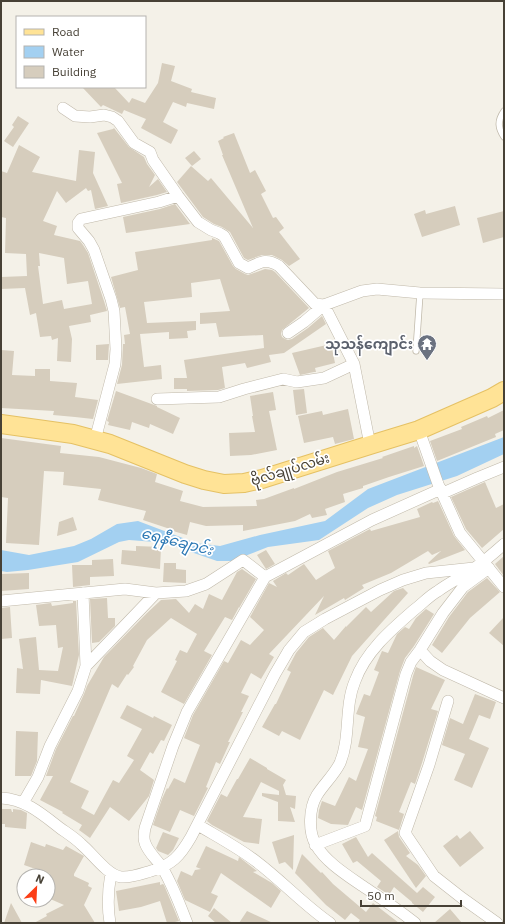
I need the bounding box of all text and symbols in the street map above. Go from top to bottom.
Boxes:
legend [16,16,146,88]
text: Road [52,24,80,39]
text: Water [52,44,85,59]
text: Building [52,64,97,79]
temple icon: သုသန်ကျောင်း [416,333,438,361]
place label: သုသန်ကျောင်း [325,334,413,356]
street label: ဗိုလ်‌ချုပ်‌လမ်း [248,448,332,492]
water label: ရေနီချောင်း [138,522,216,562]
north arrow [16,868,56,908]
text: N [34,871,47,887]
scale bar [361,882,461,908]
text: 50 m [367,888,395,903]

